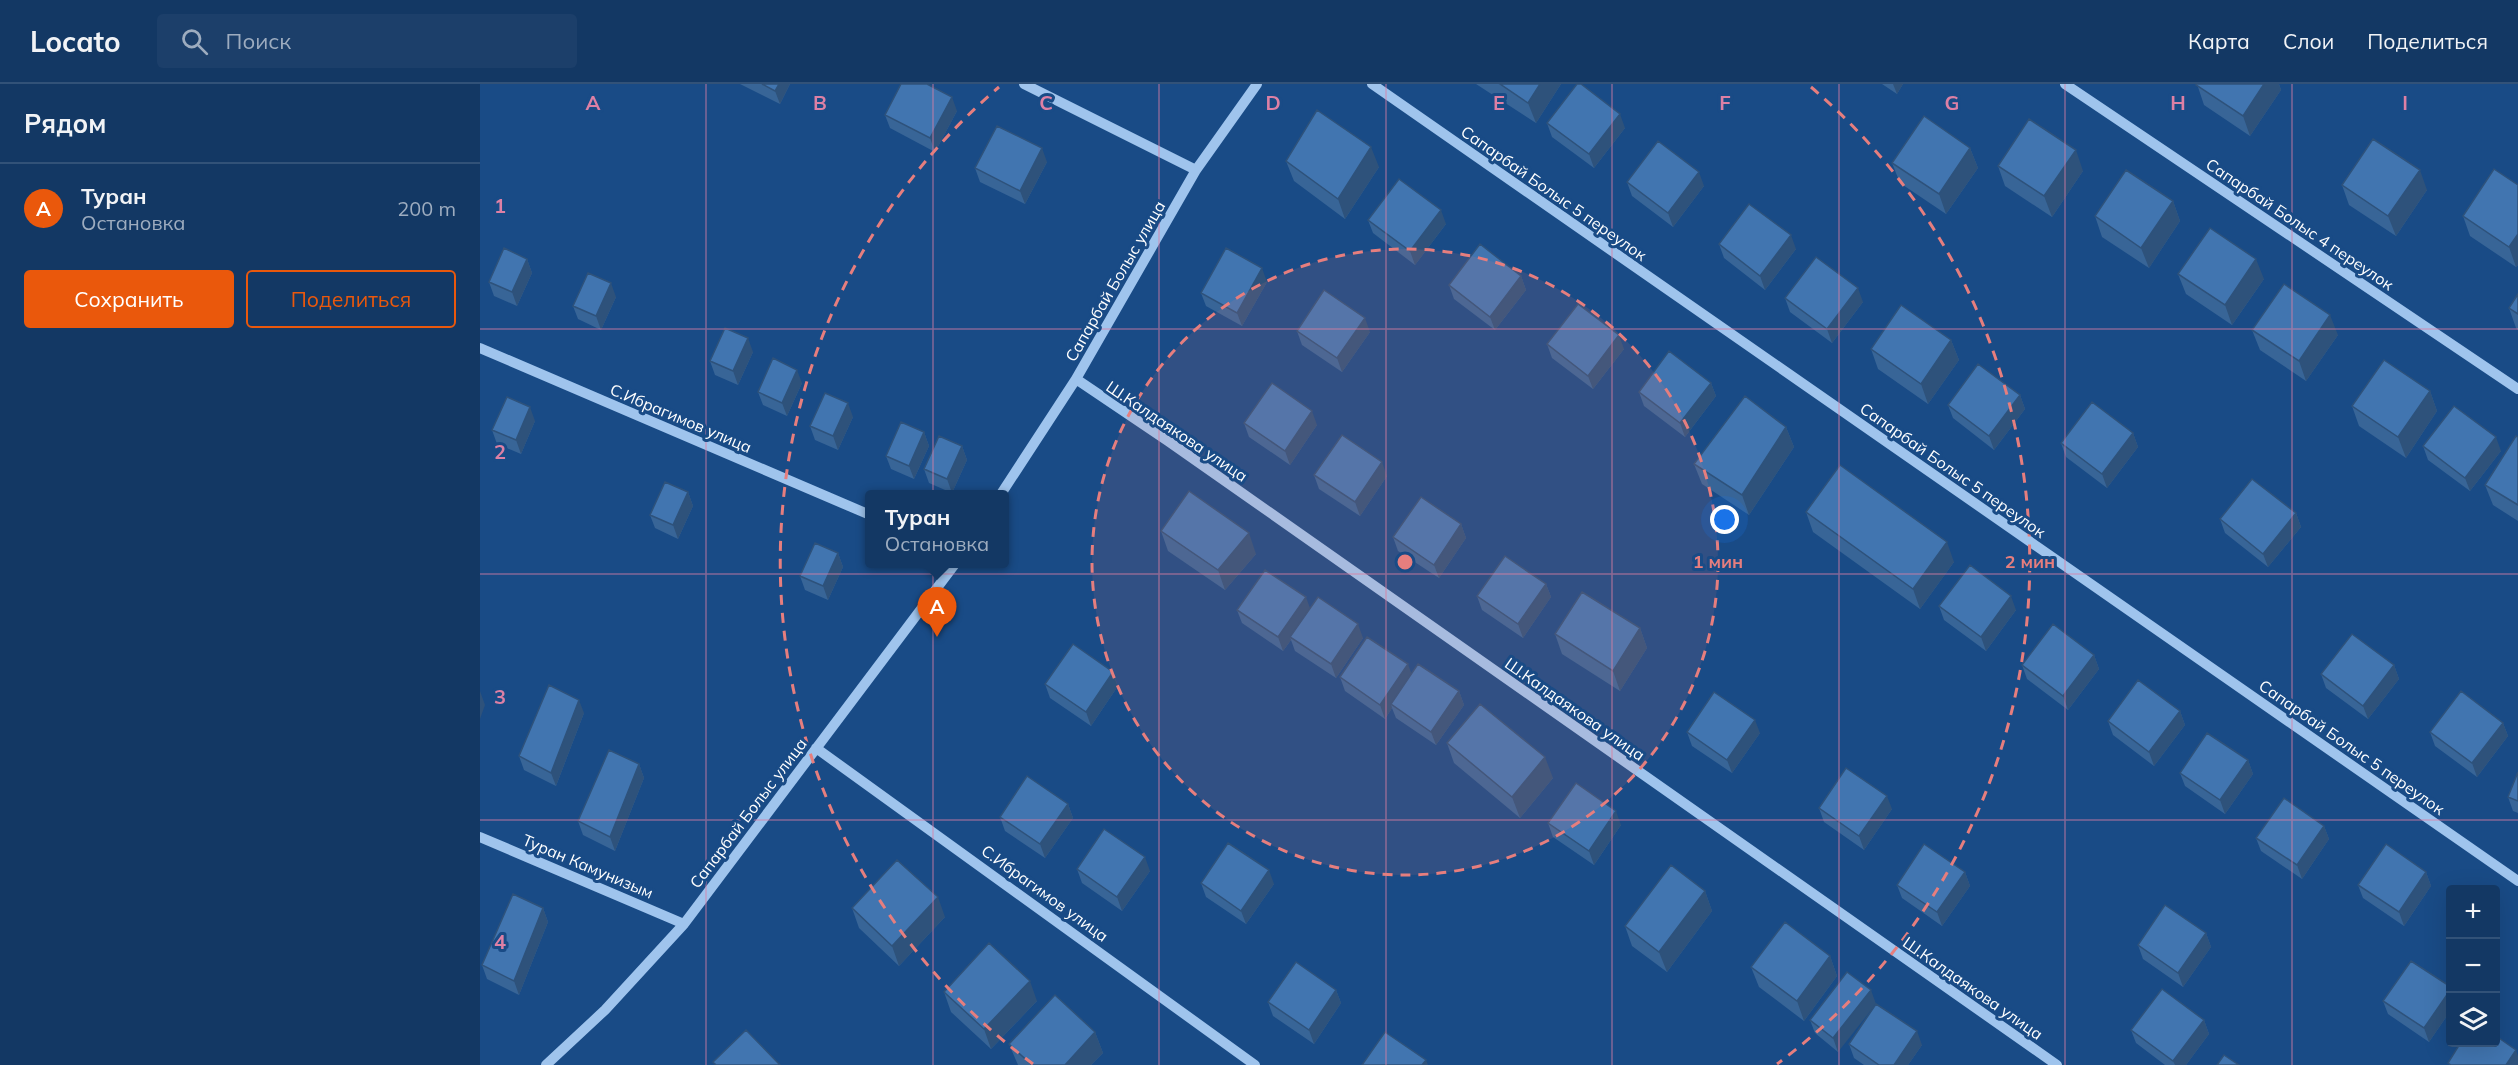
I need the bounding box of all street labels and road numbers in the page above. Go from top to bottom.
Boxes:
street label: Сапарбай Болыс 5 переулок [1457,121,1651,265]
street label: Сапарбай Болыс 4 переулок [2202,154,2398,295]
street label: Сапарбай Болыс улица [1061,197,1169,365]
street label: Ш.Калдаякова улица [1102,376,1252,486]
street label: С.Ибрагимов улица [607,379,755,457]
street label: Сапарбай Болыс 5 переулок [1856,398,2050,542]
street label: Ш.Калдаякова улица [1501,653,1649,765]
street label: Сапарбай Болыс 5 переулок [2255,675,2449,819]
street label: Сапарбай Болыс улица [685,734,811,892]
street label: Туран Камунизым [520,829,656,903]
street label: С.Ибрагимов улица [978,840,1112,946]
street label: Ш.Калдаякова улица [1899,932,2047,1044]

